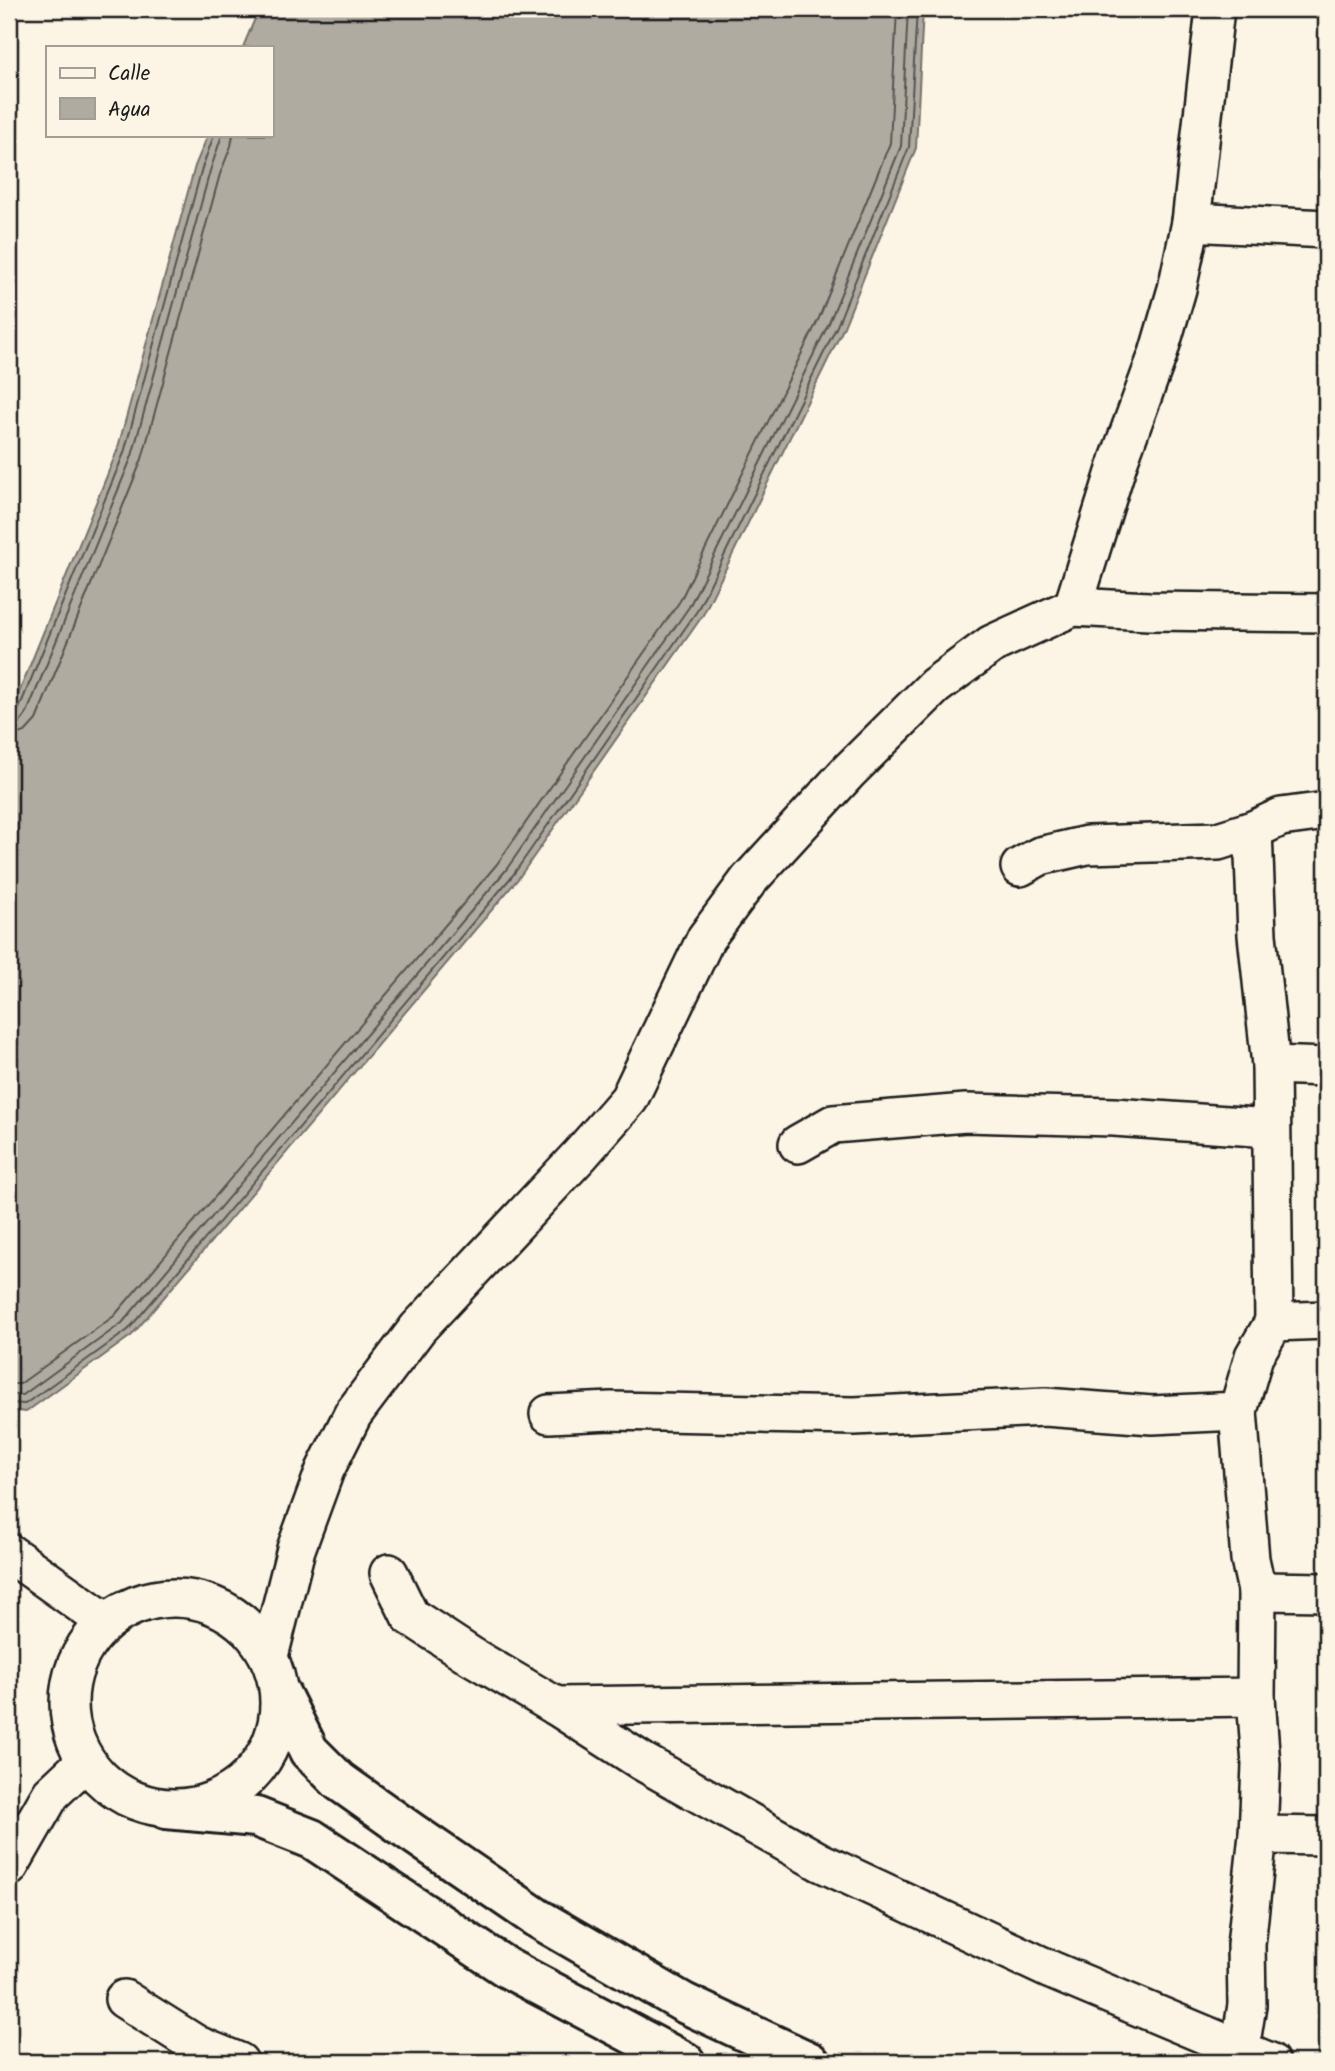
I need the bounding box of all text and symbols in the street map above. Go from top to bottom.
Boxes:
legend [46,46,273,136]
text: Calle [108,58,151,91]
text: Agua [108,94,151,127]

